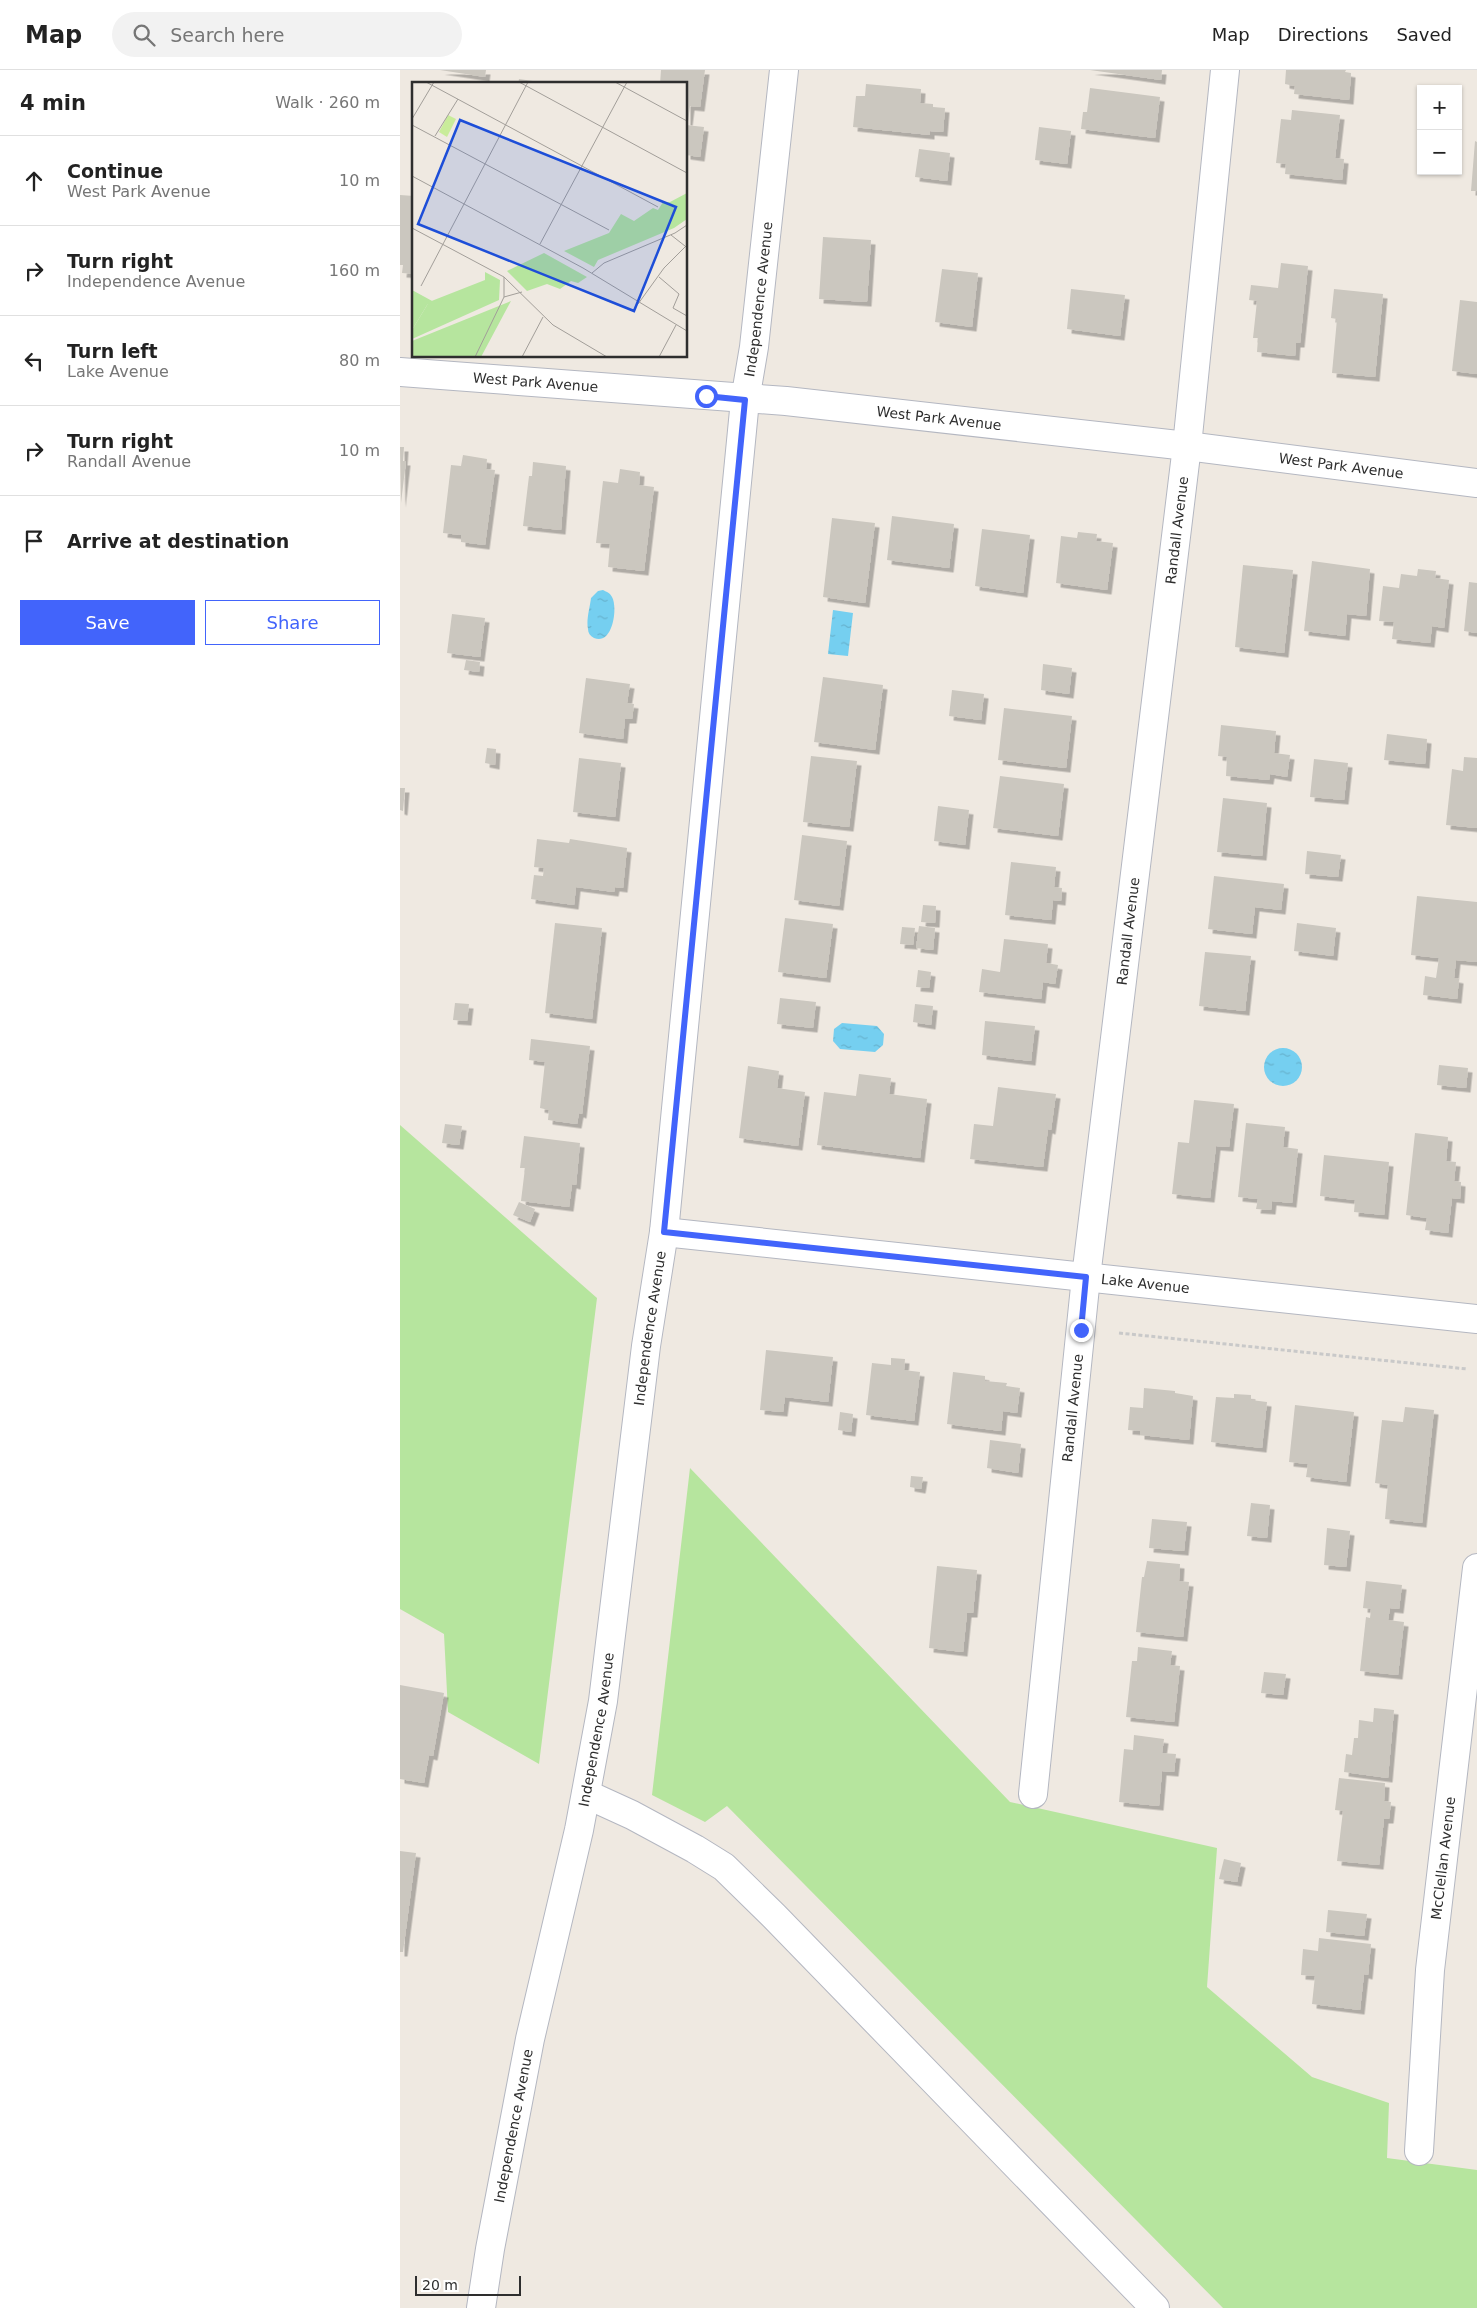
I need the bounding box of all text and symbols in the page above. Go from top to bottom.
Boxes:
search box [112,12,462,57]
text: Map [25,21,82,49]
icon: search [130,21,158,49]
text: Search here [170,24,284,46]
text: Map [1212,24,1250,45]
text: Directions [1278,24,1368,45]
text: Saved [1396,24,1452,45]
inset map [412,82,688,358]
map controls [1417,85,1462,175]
button: + [1417,85,1462,130]
text: 4 min [20,91,86,115]
text: Walk · 260 m [275,93,380,112]
button: − [1417,130,1462,175]
text: Continue [67,160,163,182]
icon: ahead [20,167,48,195]
text: 10 m [339,171,380,190]
text: West Park Avenue [67,182,211,201]
street label: Independence Avenue [741,221,776,378]
text: Turn right [67,250,173,272]
icon: right [20,257,48,285]
text: 160 m [329,261,380,280]
text: Independence Avenue [67,272,245,291]
text: Turn left [67,340,158,362]
icon: left [20,347,48,375]
text: 80 m [339,351,380,370]
text: Lake Avenue [67,362,169,381]
street label: West Park Avenue [472,370,599,395]
route start [695,385,718,408]
street label: West Park Avenue [876,403,1002,433]
text: Turn right [67,430,173,452]
icon: right [20,437,48,465]
text: 10 m [339,441,380,460]
street label: West Park Avenue [1278,450,1405,482]
text: Randall Avenue [67,452,191,471]
street label: Randall Avenue [1162,475,1191,585]
icon: arrive [20,527,48,555]
text: Arrive at destination [67,530,289,552]
button: Save [20,600,195,645]
button: Share [205,600,380,645]
street label: Randall Avenue [1114,876,1143,986]
street label: Independence Avenue [631,1250,669,1407]
street label: Lake Avenue [1100,1271,1190,1296]
route end [1070,1319,1093,1342]
street label: Randall Avenue [1059,1353,1086,1463]
street label: Independence Avenue [575,1652,617,1808]
street label: McClellan Avenue [1428,1796,1458,1921]
street label: Independence Avenue [491,2048,536,2204]
scale bar [415,2273,521,2296]
text: 20 m [422,2277,458,2293]

